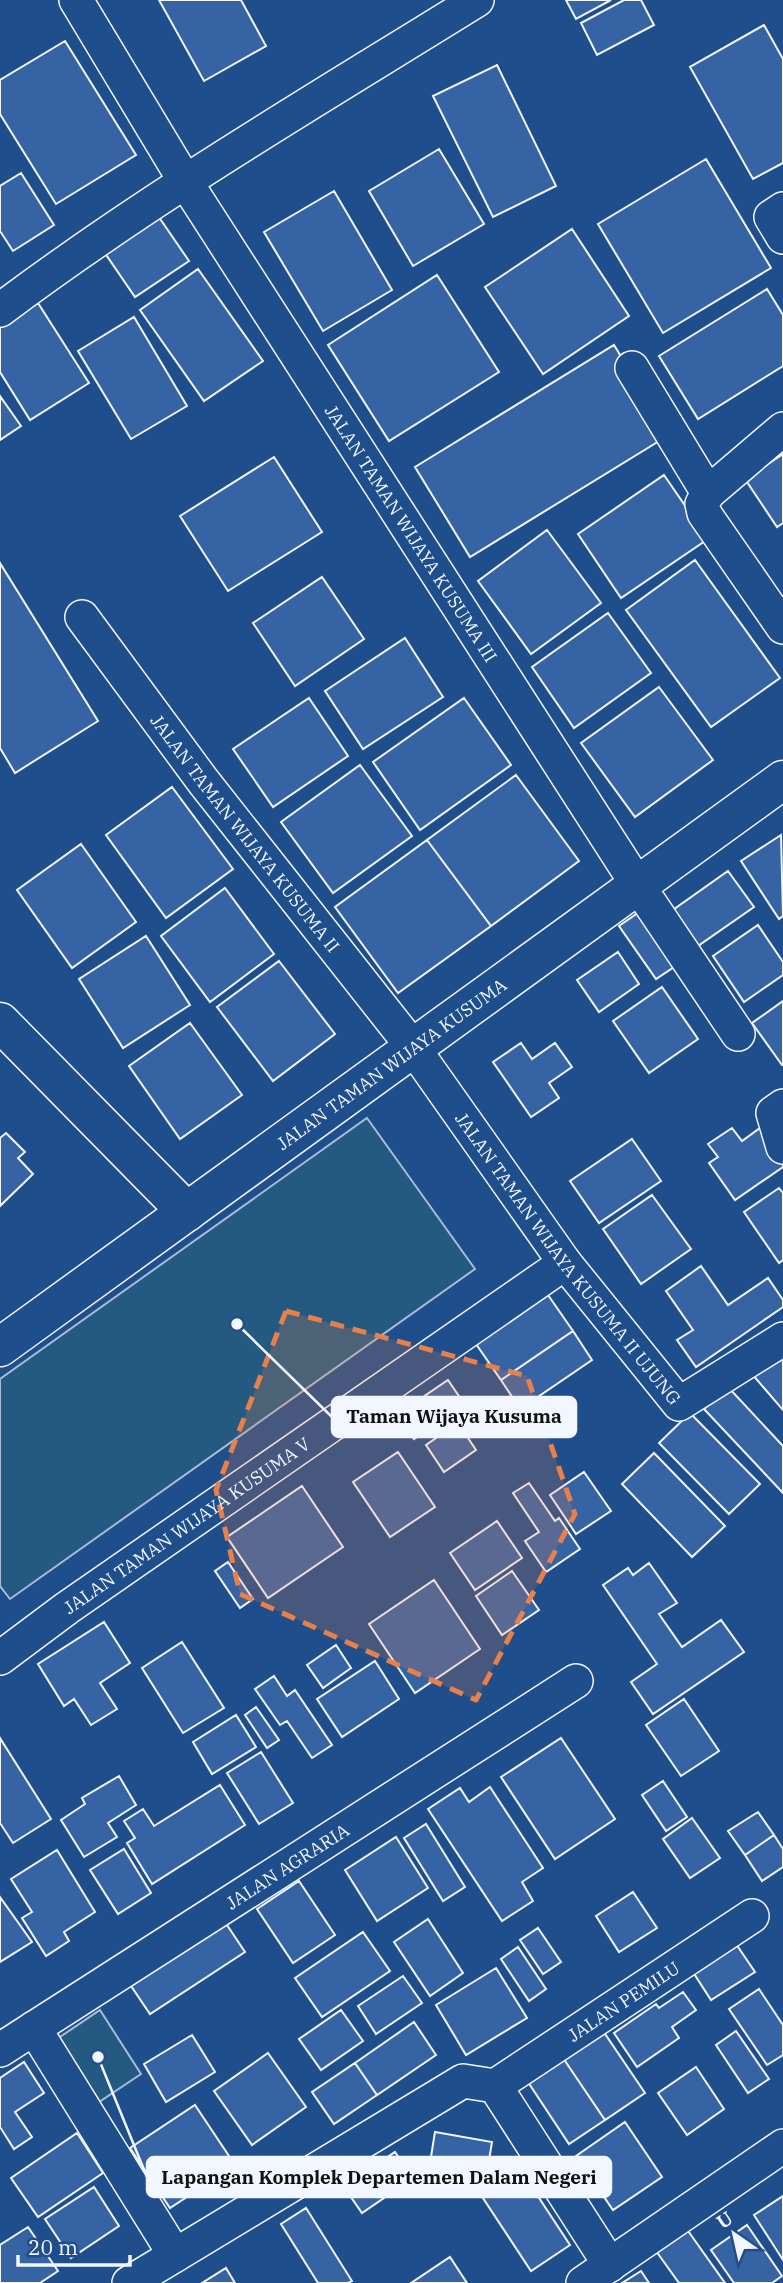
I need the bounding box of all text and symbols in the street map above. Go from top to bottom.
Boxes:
street label: JALAN TAMAN WIJAYA KUSUMA III [320,400,503,666]
street label: JALAN TAMAN WIJAYA KUSUMA II [146,709,345,957]
street label: JALAN TAMAN WIJAYA KUSUMA [272,972,511,1155]
street label: JALAN TAMAN WIJAYA KUSUMA II UJUNG [451,1107,686,1409]
callout: Taman Wijaya Kusuma [332,1397,576,1437]
text: Taman Wijaya Kusuma [346,1404,562,1428]
street label: JALAN TAMAN WIJAYA KUSUMA V [59,1432,314,1619]
street label: JALAN AGRARIA [221,1818,354,1914]
street label: JALAN PEMILU [563,1956,684,2046]
callout: Lapangan Komplek Departemen Dalam Negeri [147,2157,611,2197]
text: Lapangan Komplek Departemen Dalam Negeri [161,2165,597,2189]
north arrow [699,2199,769,2269]
text: U [712,2206,737,2234]
scale bar [18,2224,130,2268]
text: 20 m [28,2233,78,2261]

